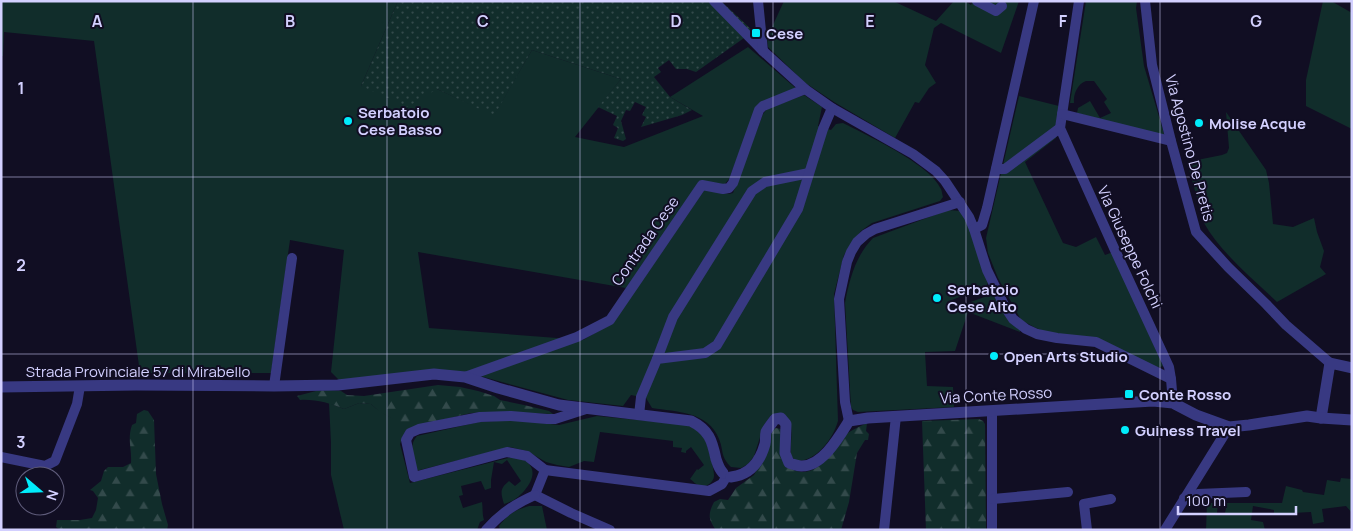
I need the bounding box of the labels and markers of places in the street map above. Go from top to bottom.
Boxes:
place label: Cese [766,23,803,44]
marker: Cese [750,27,762,39]
place label: Serbatoio Cese Basso [358,102,442,140]
place label: Molise Acque [1209,113,1306,134]
marker: Serbatoio Cese Basso [342,115,354,127]
marker: Molise Acque [1193,117,1205,129]
place label: Serbatoio Cese Alto [947,279,1019,317]
marker: Serbatoio Cese Alto [931,292,943,304]
place label: Open Arts Studio [1004,346,1128,367]
marker: Open Arts Studio [988,350,1000,362]
place label: Conte Rosso [1139,384,1231,405]
marker: Conte Rosso [1123,388,1135,400]
place label: Guiness Travel [1135,420,1241,441]
marker: Guiness Travel [1119,424,1131,436]

